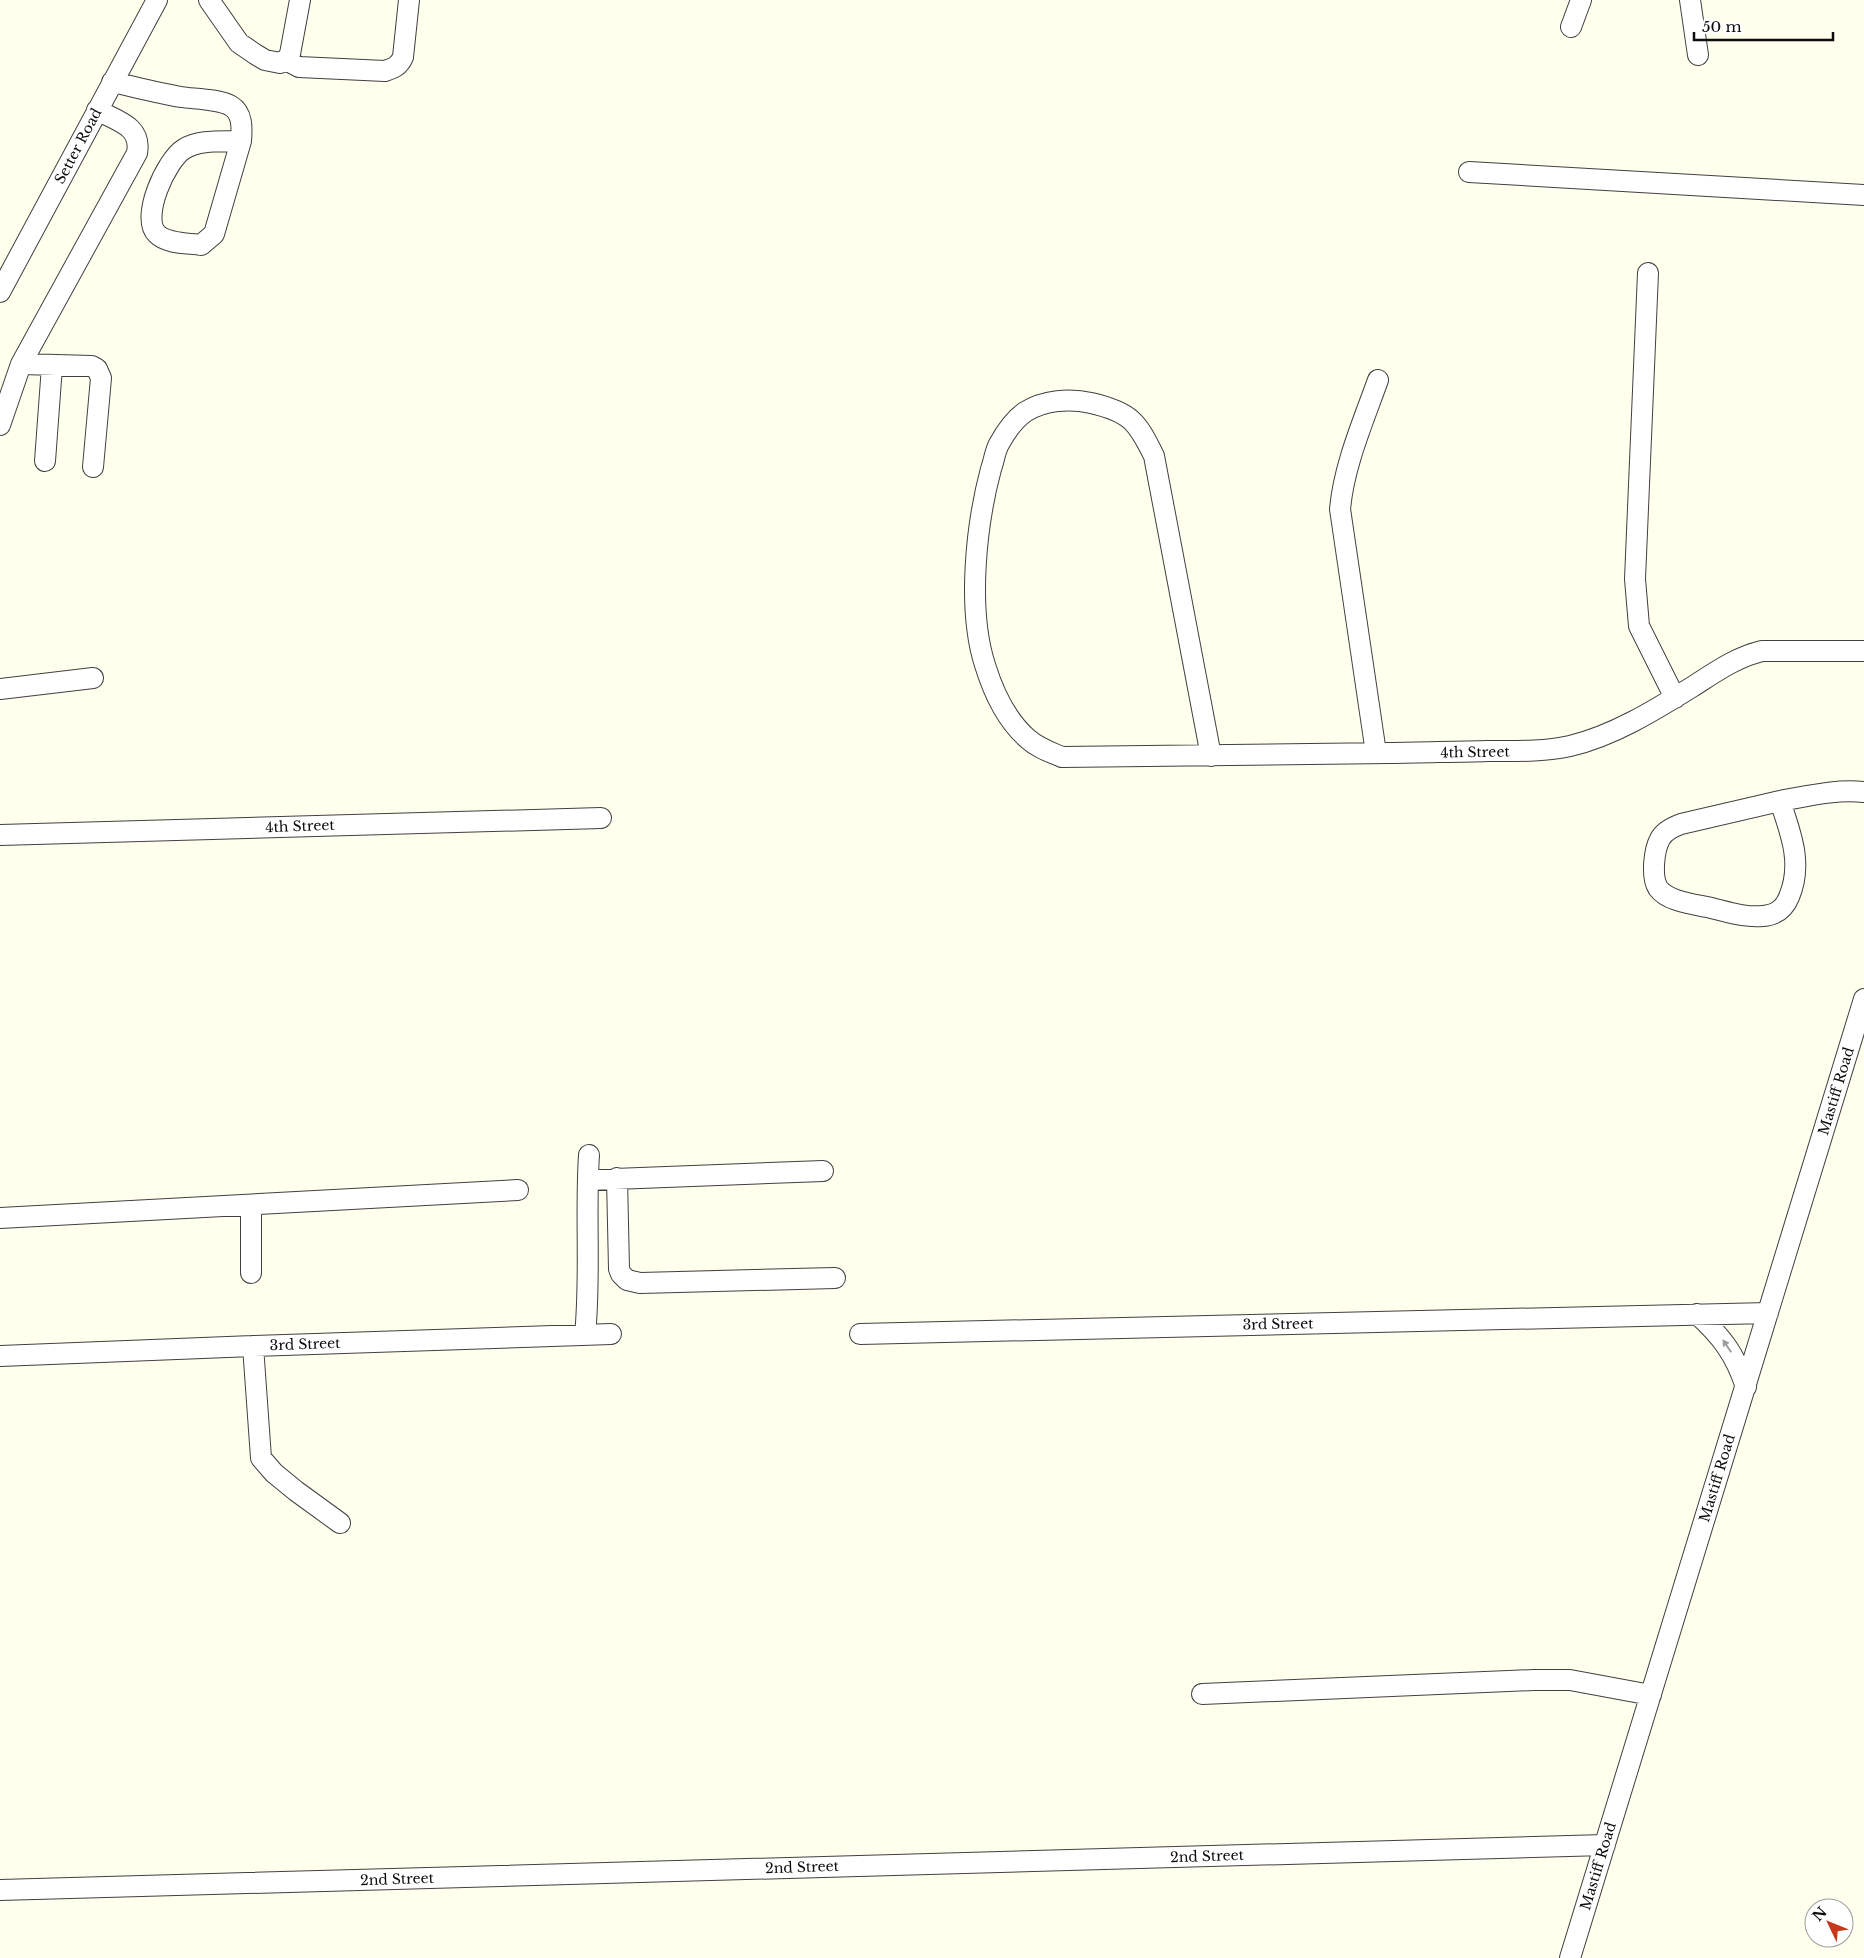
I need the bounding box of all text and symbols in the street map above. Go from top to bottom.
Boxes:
scale bar [1694,10,1833,42]
text: 50 m [1702,17,1742,36]
street label: Setter Road [51,105,106,187]
street label: 4th Street [1440,742,1510,762]
street label: 4th Street [265,816,336,836]
street label: Mastiff Road [1814,1044,1858,1137]
street label: 3rd Street [1242,1314,1314,1334]
street label: 3rd Street [269,1334,341,1354]
one-way arrow [1722,1339,1732,1353]
street label: Mastiff Road [1695,1431,1739,1524]
street label: Mastiff Road [1576,1819,1620,1912]
street label: 2nd Street [1170,1846,1245,1866]
street label: 2nd Street [765,1857,840,1877]
street label: 2nd Street [360,1869,435,1889]
north arrow [1804,1898,1854,1948]
text: N [1808,1903,1831,1925]

